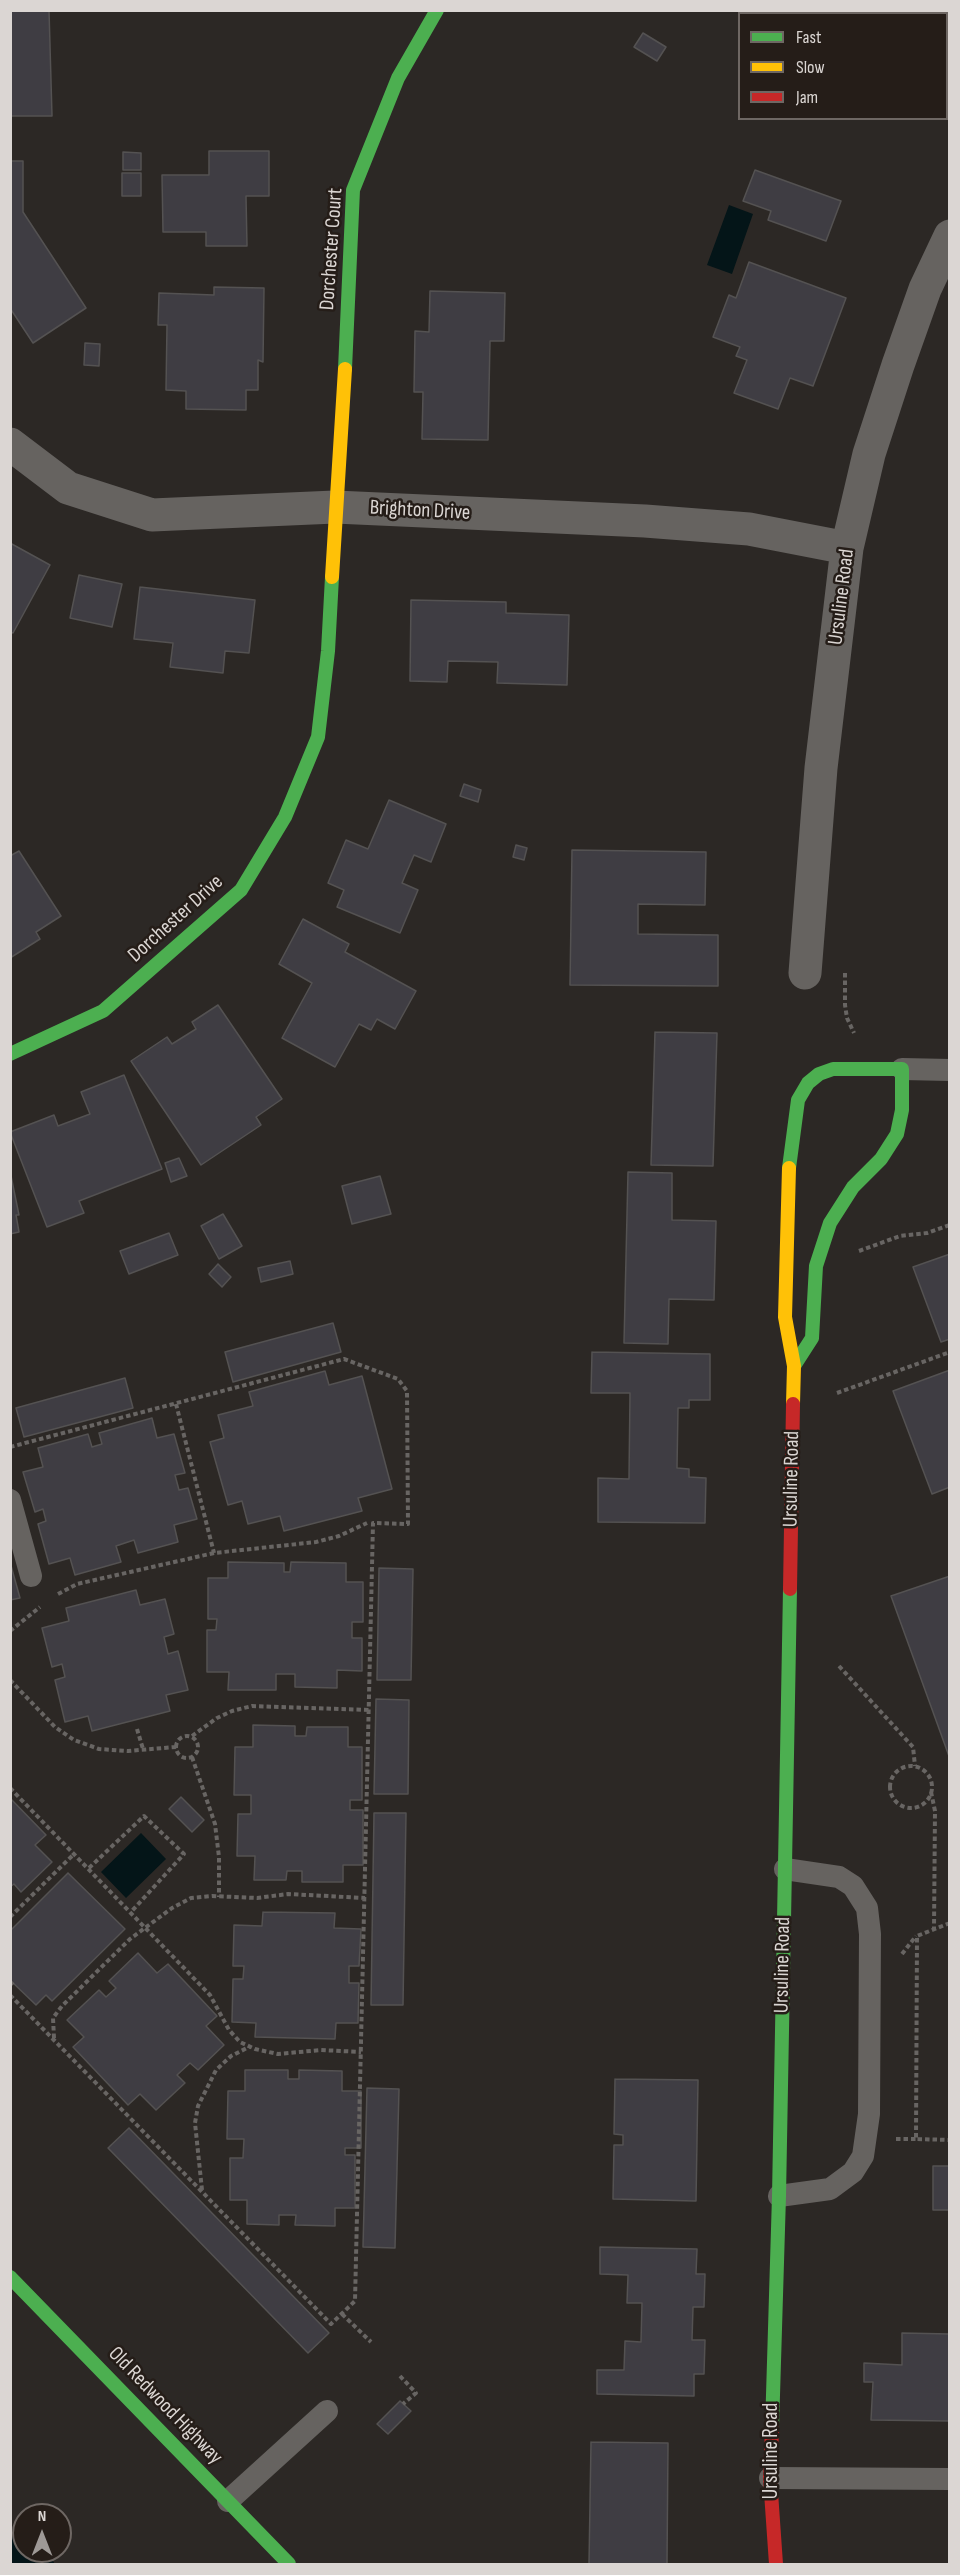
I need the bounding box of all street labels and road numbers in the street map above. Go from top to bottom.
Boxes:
street label: Dorchester Court [315,187,349,311]
street label: Brighton Drive [369,496,471,526]
street label: Ursuline Road [824,548,860,646]
street label: Dorchester Drive [123,870,229,968]
street label: Ursuline Road [779,1431,805,1527]
street label: Ursuline Road [770,1917,796,2013]
street label: Old Redwood Highway [103,2342,227,2470]
street label: Ursuline Road [759,2403,785,2499]

